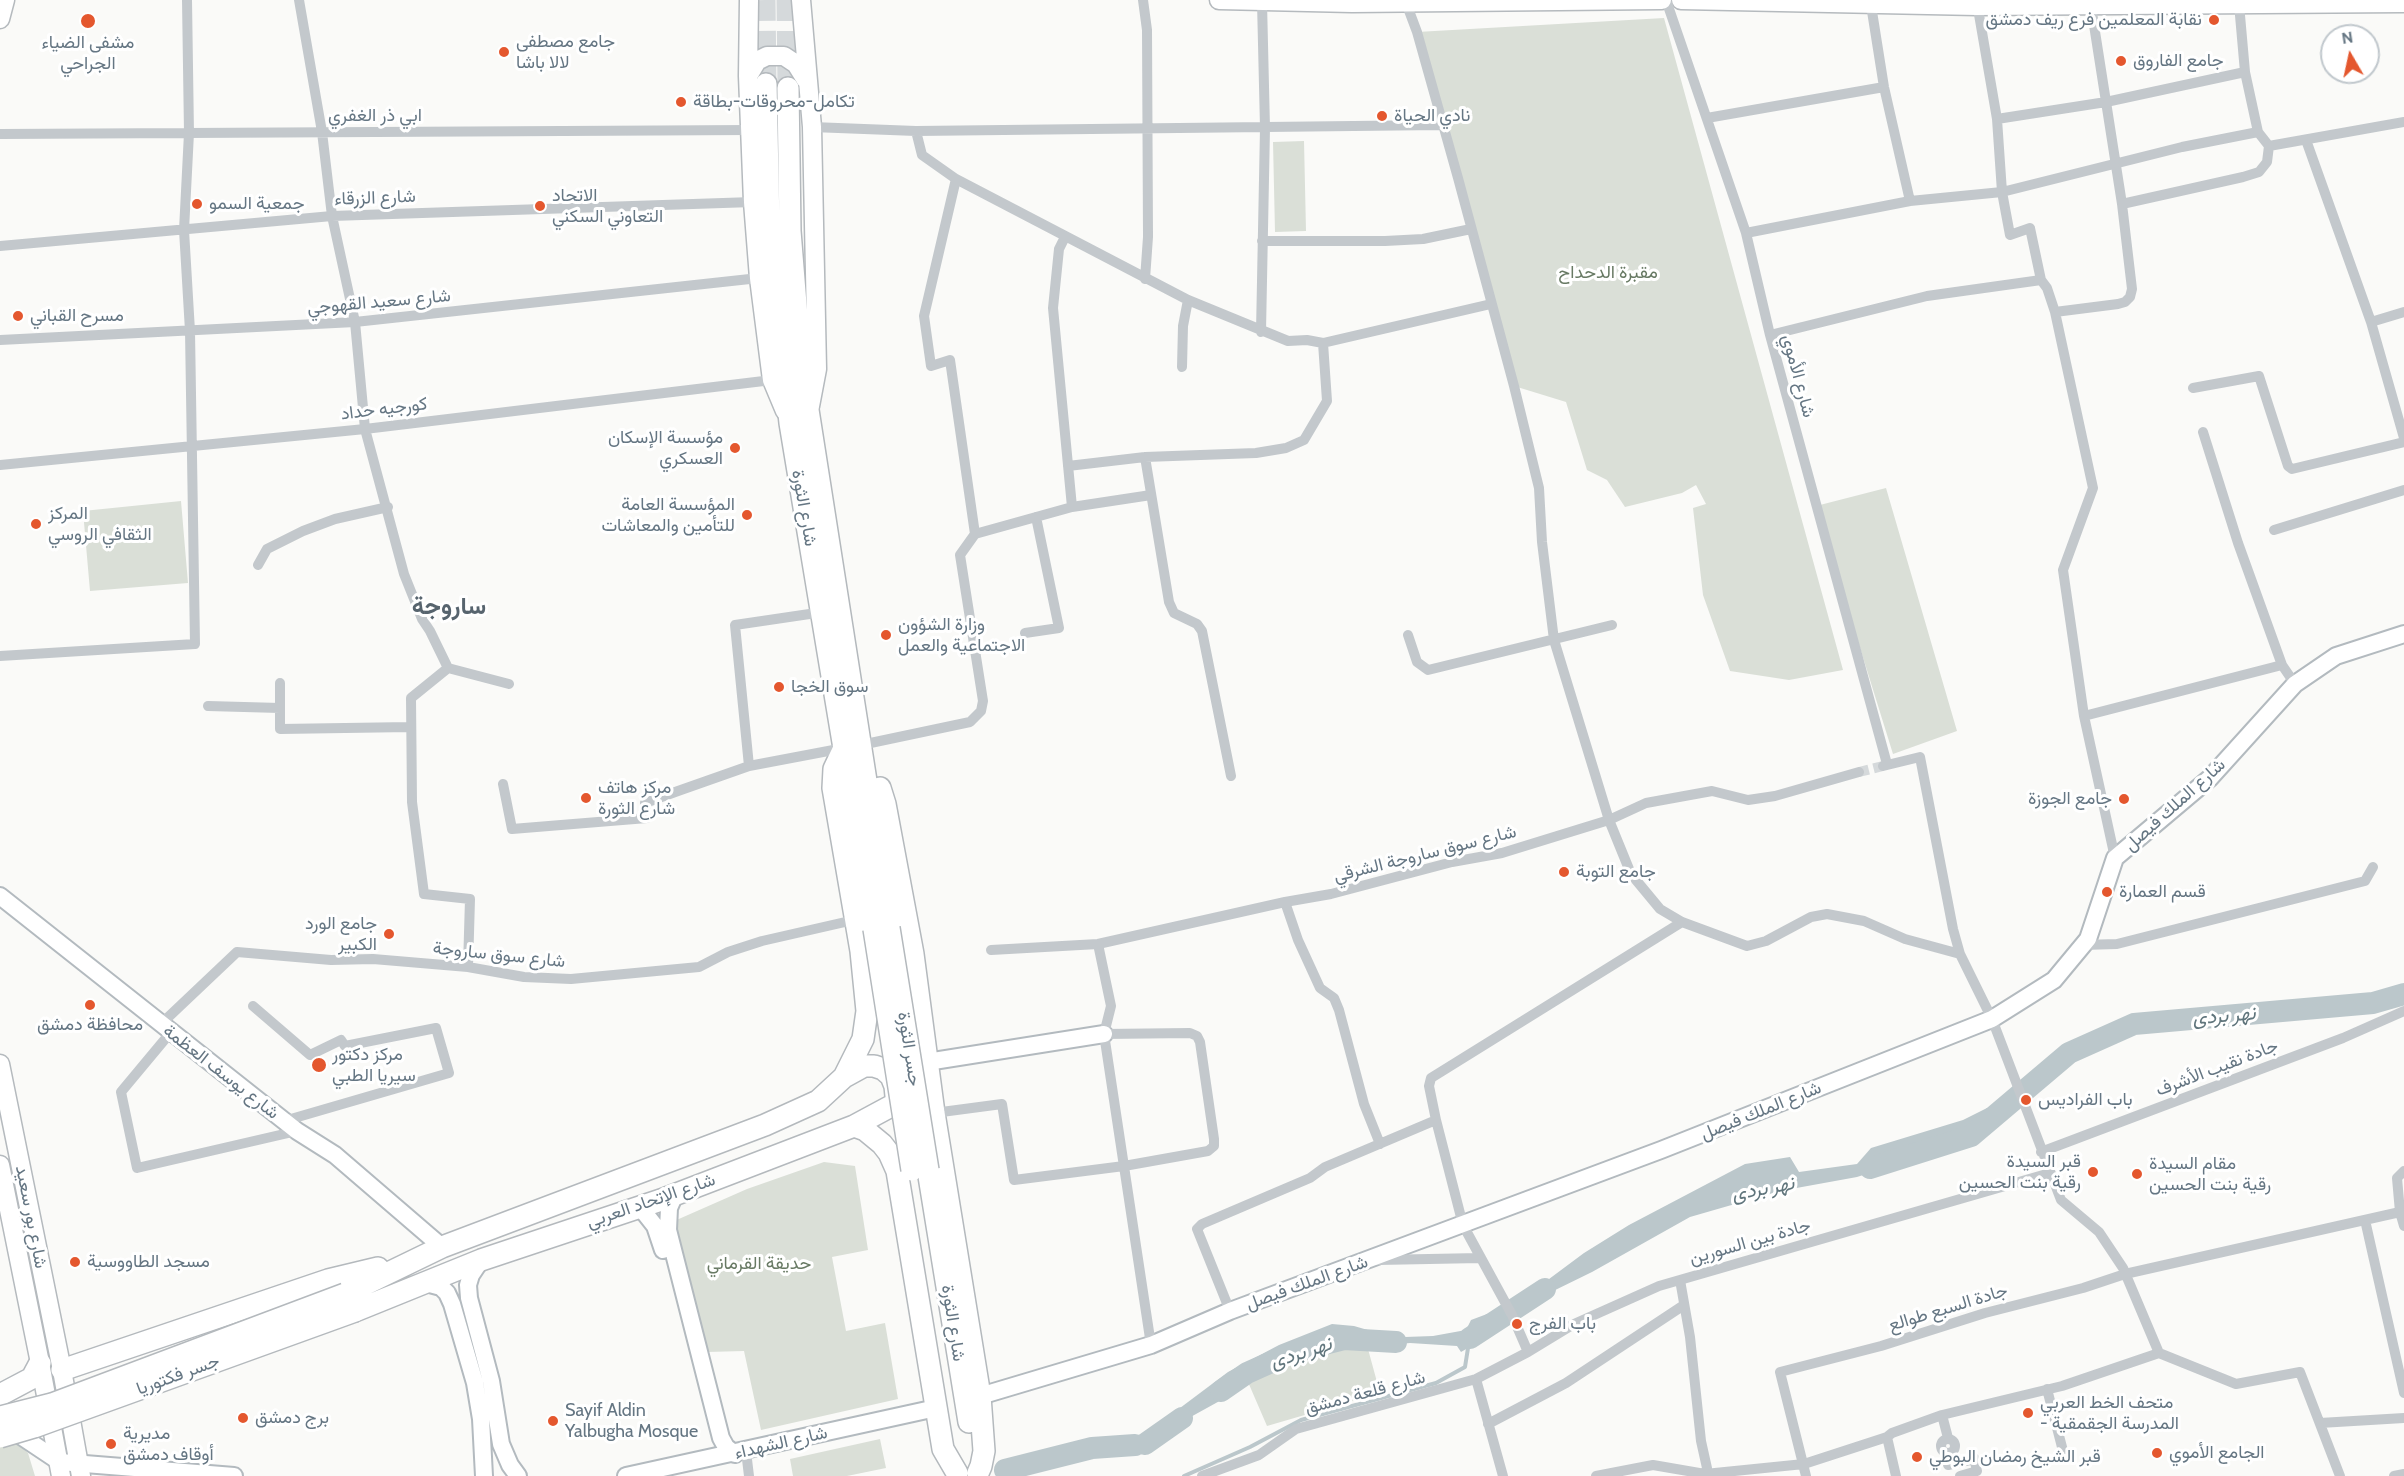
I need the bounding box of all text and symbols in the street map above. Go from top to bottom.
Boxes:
place label: نقابة المعلمين فرع ريف دمشق [1986,9,2202,31]
marker: مشفى الضياء الجراحي [79,12,97,30]
marker: نقابة المعلمين فرع ريف دمشق [2207,13,2221,27]
north arrow [2320,24,2380,84]
text: N [2340,27,2354,48]
place label: جامع مصطفى لالا باشا [516,31,615,74]
place label: مشفى الضياء الجراحي [42,32,134,74]
marker: جامع مصطفى لالا باشا [497,45,511,59]
place label: جامع الفاروق [2133,50,2224,72]
marker: جامع الفاروق [2114,54,2128,68]
place label: تكامل-محروقات-بطاقة [693,91,855,113]
marker: تكامل-محروقات-بطاقة [674,95,688,109]
street label: ابي ذر الغفري [328,105,422,127]
place label: نادي الحياة [1394,105,1470,127]
marker: نادي الحياة [1375,109,1389,123]
place label: الاتحاد التعاوني السكني [552,185,663,228]
street label: شارع الزرقاء [334,186,416,210]
place label: جمعية السمو [209,193,304,215]
marker: جمعية السمو [190,197,204,211]
marker: الاتحاد التعاوني السكني [533,199,547,213]
park label: مقبرة الدحداح [1558,262,1658,284]
street label: شارع سعيد القهوجي [306,285,452,319]
place label: مسرح القباني [30,305,124,327]
marker: مسرح القباني [11,309,25,323]
street label: شارع الأموي [1777,332,1819,420]
street label: كورجيه حداد [339,393,429,425]
place label: مؤسسة الإسكان العسكري [608,427,723,470]
marker: مؤسسة الإسكان العسكري [728,441,742,455]
street label: شارع الثورة [787,468,821,548]
place label: المؤسسة العامة للتأمين والمعاشات [601,494,735,536]
place label: المركز الثقافي الروسي [48,503,152,546]
marker: المؤسسة العامة للتأمين والمعاشات [740,508,754,522]
marker: المركز الثقافي الروسي [29,517,43,531]
district label: ساروجة [412,593,486,621]
place label: وزارة الشؤون الاجتماعية والعمل [898,614,1025,656]
marker: وزارة الشؤون الاجتماعية والعمل [879,628,893,642]
place label: سوق الخجا [791,676,868,698]
marker: سوق الخجا [772,680,786,694]
street label: شارع الملك فيصل [2120,754,2230,856]
place label: مركز هاتف شارع الثورة [598,777,675,820]
place label: جامع الجوزة [2028,788,2112,810]
marker: مركز هاتف شارع الثورة [579,791,593,805]
marker: جامع الجوزة [2117,792,2131,806]
street label: شارع سوق ساروجة الشرقي [1331,821,1519,887]
place label: جامع التوبة [1576,861,1656,883]
marker: جامع التوبة [1557,865,1571,879]
place label: قسم العمارة [2119,881,2206,903]
marker: قسم العمارة [2100,885,2114,899]
place label: جامع الورد الكبير [305,913,377,956]
marker: جامع الورد الكبير [382,927,396,941]
street label: شارع سوق ساروجة [432,937,566,973]
marker: محافظة دمشق [83,998,97,1012]
water label: نهر بردى [2191,1001,2257,1031]
street label: جسر الثورة [892,1010,926,1088]
place label: محافظة دمشق [37,1014,143,1036]
street label: شارع يوسف العظمة [159,1020,283,1124]
street label: جادة نقيب الأشرف [2153,1035,2281,1101]
place label: مركز دكتور سيريا الطبي [332,1044,416,1086]
marker: مركز دكتور سيريا الطبي [310,1056,328,1074]
street label: شارع الملك فيصل [1697,1077,1825,1145]
place label: باب الفراديس [2038,1089,2133,1111]
marker: باب الفراديس [2019,1093,2033,1107]
place label: قبر السيدة رقية بنت الحسين [1959,1151,2081,1194]
place label: مقام السيدة رقية بنت الحسين [2149,1153,2271,1196]
street label: شارع بور سعيد [10,1164,52,1270]
marker: قبر السيدة رقية بنت الحسين [2086,1165,2100,1179]
marker: مقام السيدة رقية بنت الحسين [2130,1167,2144,1181]
street label: شارع الإتحاد العربي [584,1169,718,1233]
water label: نهر بردى [1730,1171,1796,1207]
street label: جادة بين السورين [1687,1214,1813,1270]
place label: مسجد الطاووسية [87,1251,210,1273]
street label: شارع الملك فيصل [1243,1251,1371,1315]
park label: حديقة القرماني [707,1253,811,1275]
marker: مسجد الطاووسية [68,1255,82,1269]
street label: جادة السبع طوالع [1886,1280,2010,1336]
street label: شارع الثورة [936,1283,970,1363]
place label: باب الفرج [1529,1313,1596,1335]
marker: باب الفرج [1510,1317,1524,1331]
water label: نهر بردى [1267,1332,1335,1374]
street label: جسر فكتوريا [134,1350,222,1400]
street label: شارع قلعة دمشق [1302,1367,1428,1419]
place label: متحف الخط العربي - المدرسة الجقمقية [2040,1392,2179,1434]
place label: Sayif Aldin Yalbugha Mosque [565,1400,698,1442]
marker: متحف الخط العربي - المدرسة الجقمقية [2021,1406,2035,1420]
place label: برج دمشق [255,1407,329,1429]
marker: برج دمشق [236,1411,250,1425]
marker: Sayif Aldin Yalbugha Mosque [546,1414,560,1428]
street label: شارع الشهداء [732,1422,830,1464]
place label: مديرية أوقاف دمشق [123,1423,214,1466]
marker: مديرية أوقاف دمشق [104,1437,118,1451]
place label: الجامع الأموي [2169,1442,2265,1464]
place label: قبر الشيخ رمضان البوطي [1929,1446,2101,1468]
marker: الجامع الأموي [2150,1446,2164,1460]
marker: قبر الشيخ رمضان البوطي [1910,1450,1924,1464]

